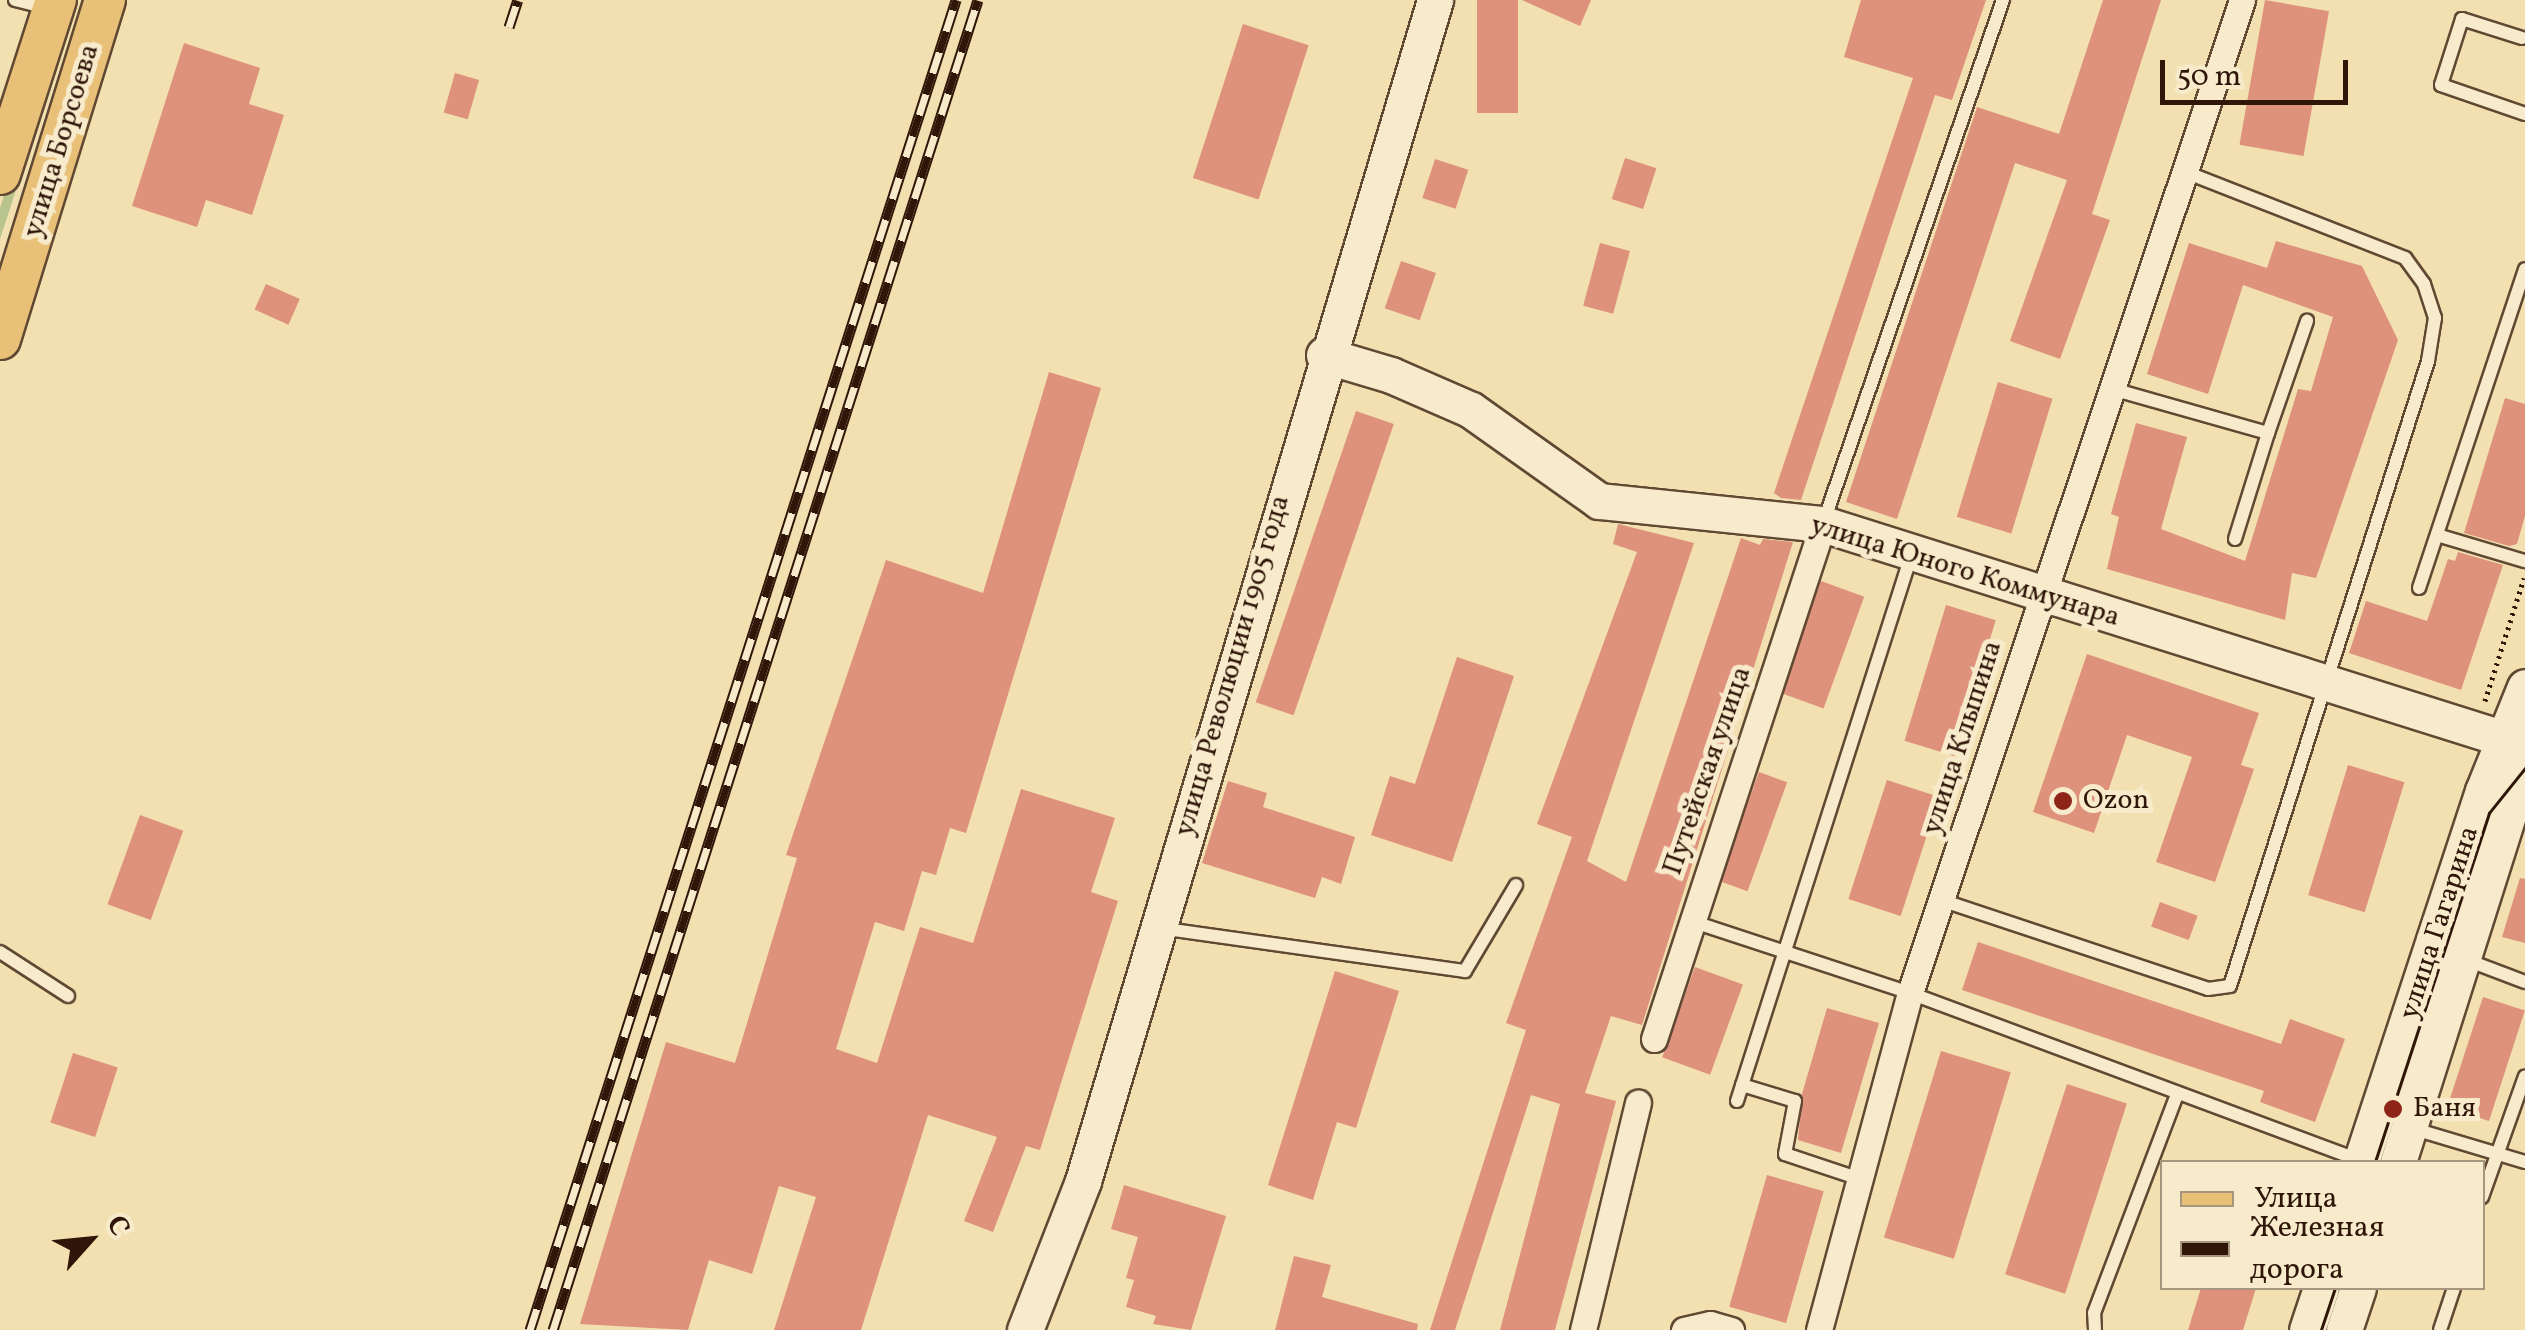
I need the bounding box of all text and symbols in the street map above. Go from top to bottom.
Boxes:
street label: улица Борсоева [17,40,107,242]
scale bar [2165,40,2352,102]
text: 50 m [2177,56,2241,98]
street label: улица Революции 1905 года [1168,492,1298,840]
street label: улица Юного Коммунара [1806,509,2124,635]
street label: улица Клыпина [1916,637,2010,839]
street label: Путейская улица [1656,662,1760,880]
place label: Ozon [2083,784,2149,818]
marker: Ozon [2052,790,2074,812]
street label: улица Гагарина [2393,822,2487,1024]
place label: Баня [2413,1092,2476,1126]
marker: Баня [2382,1098,2404,1120]
legend [2160,1160,2485,1290]
text: Улица [2254,1178,2337,1220]
north arrow [40,1190,140,1290]
text: Железная дорога [2250,1207,2384,1291]
text: С [96,1209,139,1243]

